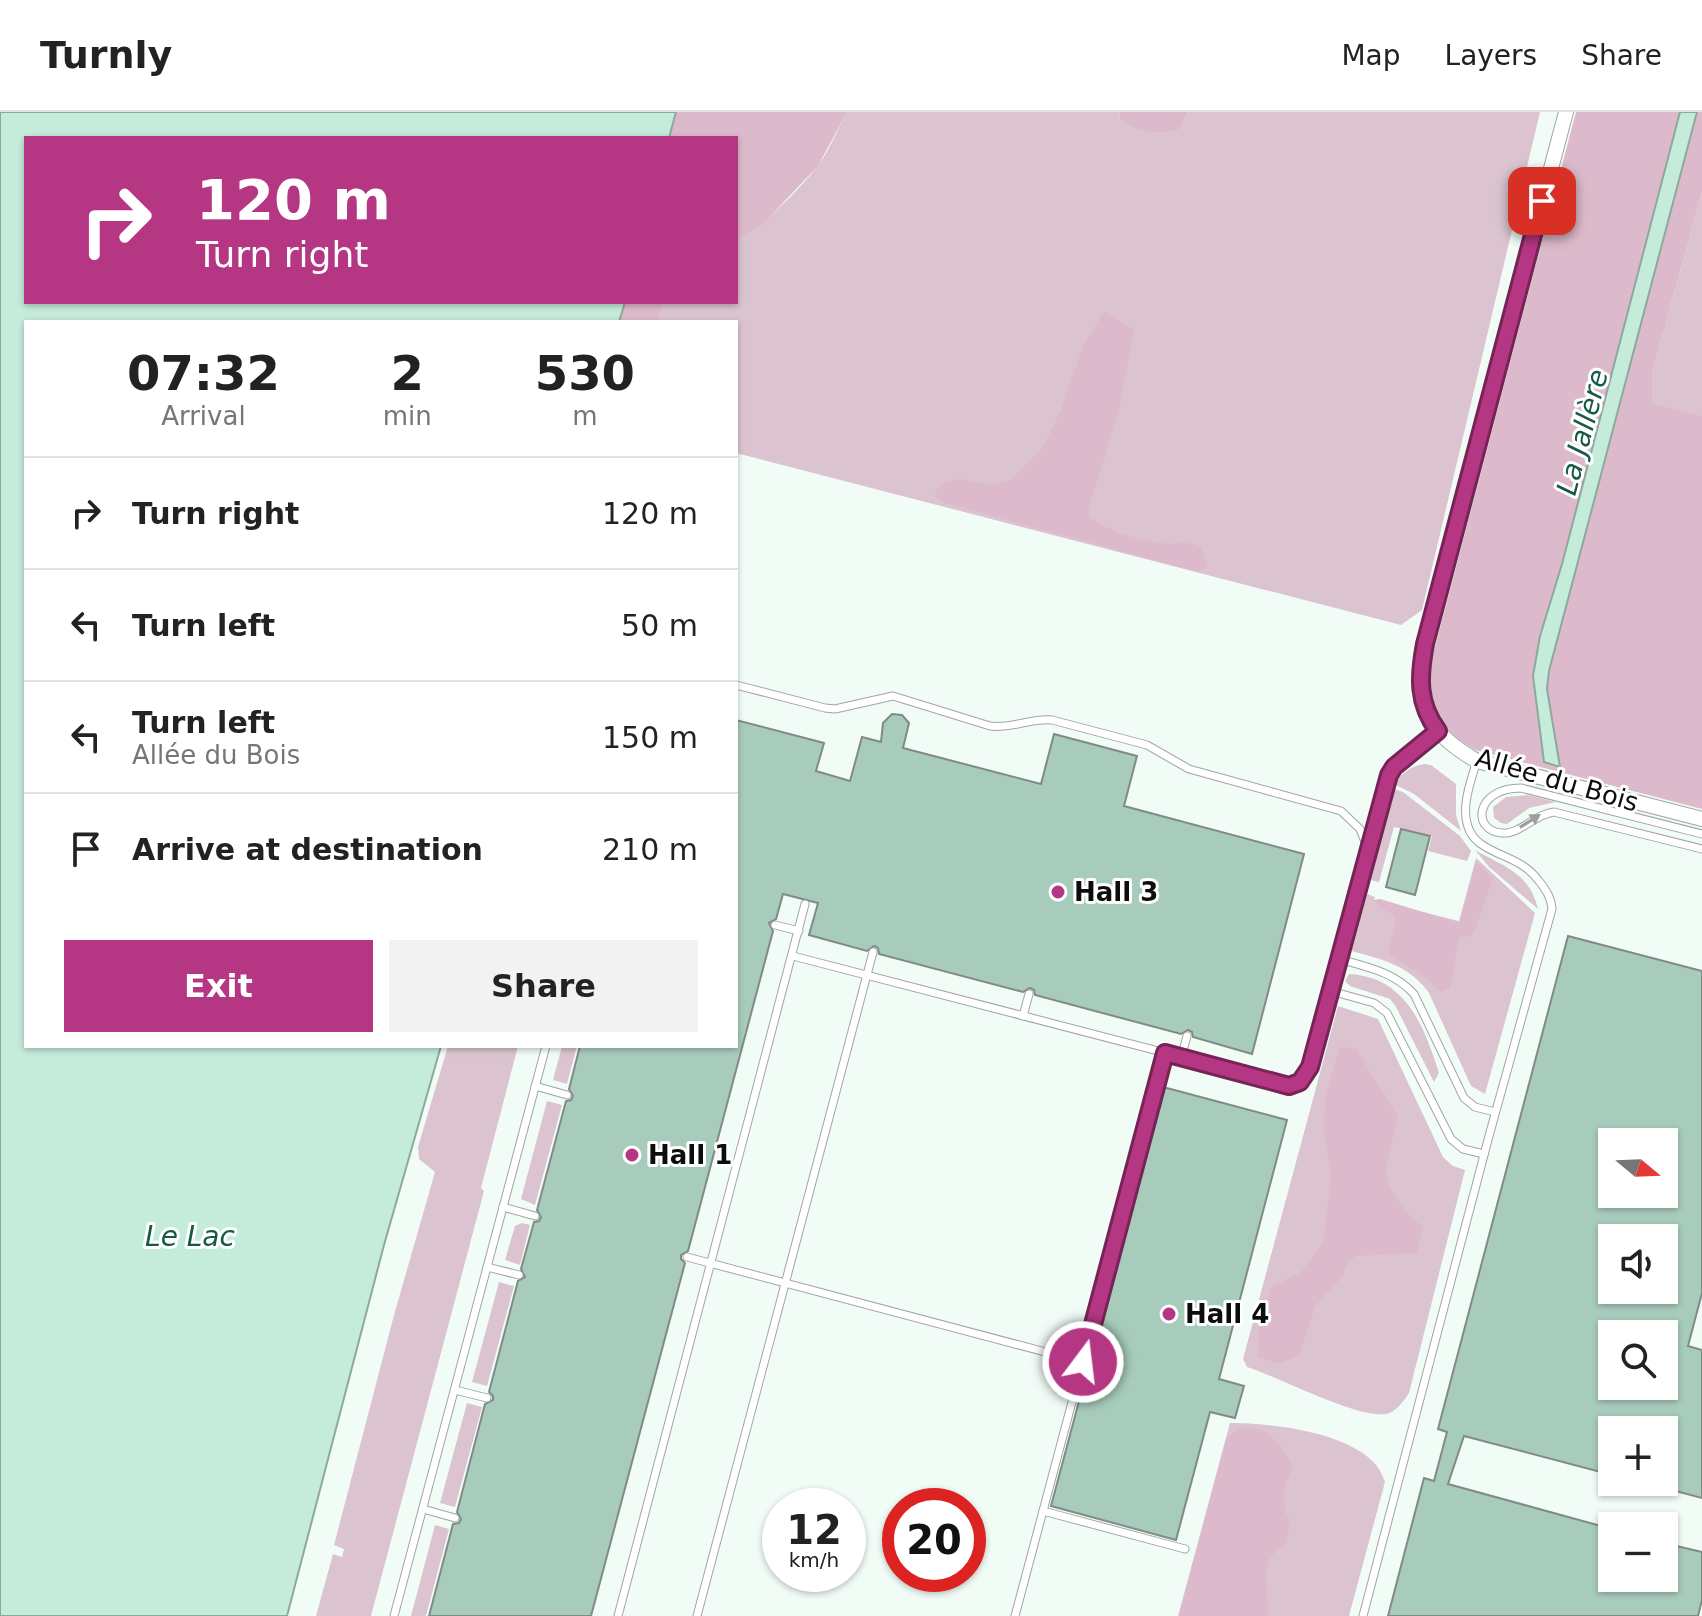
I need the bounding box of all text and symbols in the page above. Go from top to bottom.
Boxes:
text: Turnly [40,33,172,77]
text: Map [1341,39,1401,72]
text: Layers [1445,39,1537,72]
text: Share [1581,39,1662,72]
text: 120 m [196,167,391,232]
pin [1508,167,1576,235]
icon: right [64,168,168,272]
icon: arrive [1520,179,1564,223]
text: Turn right [196,234,368,275]
text: 07:32 [127,345,280,401]
text: 2 [391,345,424,401]
text: 530 [535,345,635,401]
water label: La Jallère [1550,366,1615,499]
text: Arrival [161,401,246,431]
text: min [383,401,432,431]
text: m [572,401,598,431]
icon: right [64,491,108,535]
text: Turn right [132,496,299,531]
text: 120 m [602,496,698,531]
icon: left [64,603,108,647]
text: Turn left [132,608,275,643]
text: 50 m [621,608,698,643]
text: Turn left [132,705,275,740]
icon: left [64,715,108,759]
text: 150 m [602,720,698,755]
text: Allée du Bois [132,740,300,770]
street label: Allée du Bois [1472,742,1642,818]
one-way arrow [1519,815,1541,829]
icon: arrive [64,827,108,871]
text: Arrive at destination [132,832,483,867]
text: 210 m [602,832,698,867]
place label: Hall 3 [1074,877,1158,907]
marker: Hall 3 [1049,883,1067,901]
button: Exit [64,940,373,1032]
button: Share [389,940,698,1032]
north arrow [1598,1128,1678,1208]
map controls [1598,1128,1678,1592]
place label: Hall 1 [648,1140,732,1170]
marker: Hall 1 [623,1146,641,1164]
water label: Le Lac [145,1220,236,1253]
button: sound [1598,1224,1678,1304]
place label: Hall 4 [1185,1299,1269,1329]
marker: Hall 4 [1160,1305,1178,1323]
position arrow [1041,1320,1125,1404]
button: search [1598,1320,1678,1400]
button: + [1598,1416,1678,1496]
speed limit sign: 20 [882,1488,986,1592]
text: 12 [786,1507,842,1553]
button: − [1598,1512,1678,1592]
text: km/h [789,1548,839,1572]

